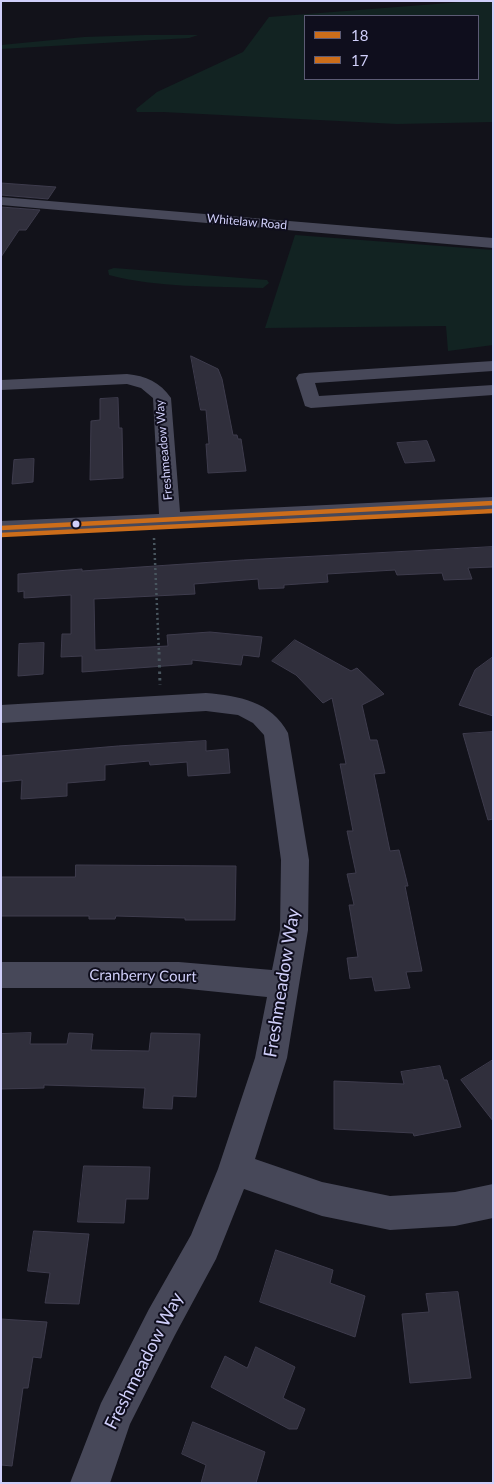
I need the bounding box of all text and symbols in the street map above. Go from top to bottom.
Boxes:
legend [304,15,479,80]
text: 18 [351,26,368,44]
text: 17 [351,51,368,69]
street label: Whitelaw Road [206,211,288,233]
street label: Freshmeadow Way [152,399,176,501]
unlabelled marker [71,519,81,529]
street label: Freshmeadow Way [260,907,304,1059]
street label: Cranberry Court [89,966,197,986]
street label: Freshmeadow Way [100,1289,188,1433]

